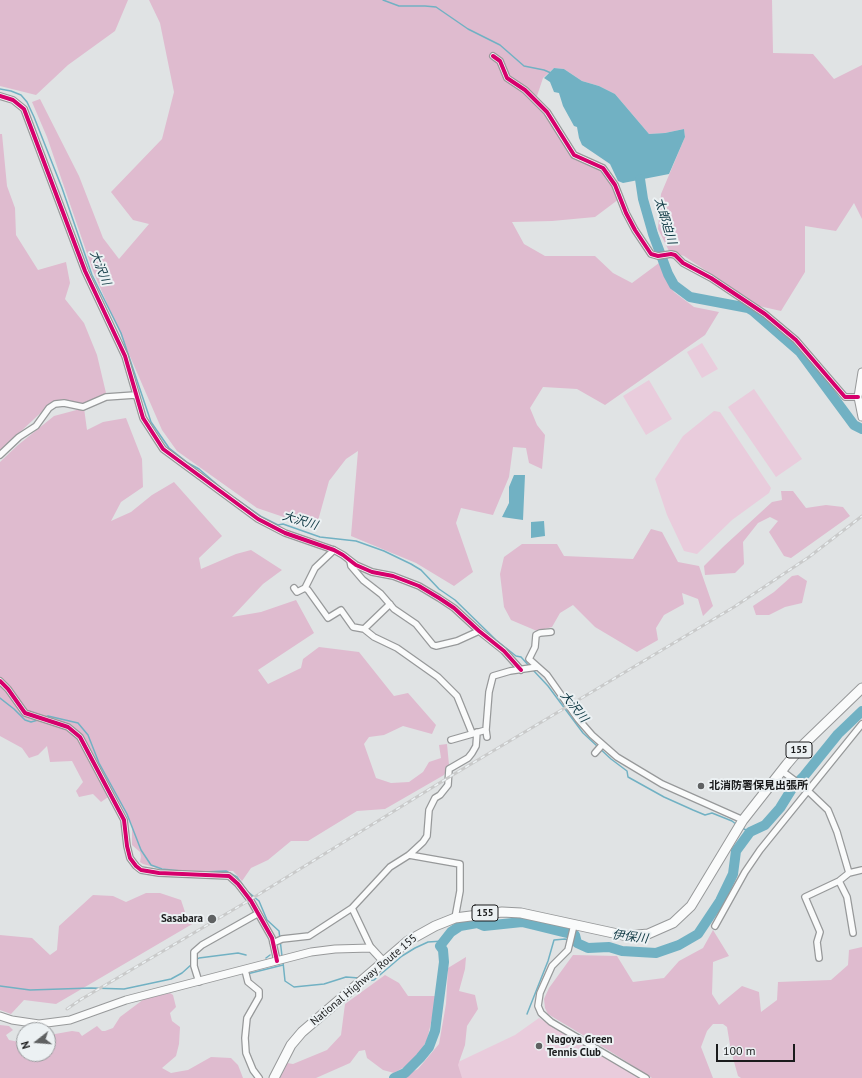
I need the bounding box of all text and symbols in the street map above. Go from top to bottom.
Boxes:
water label: 太郎迫川 [651,196,679,246]
water label: 大沢川 [87,249,113,287]
water label: 大沢川 [281,509,319,533]
water label: 大沢川 [557,688,591,726]
road number: 155 [786,742,812,758]
place label: 北消防署保見出張所 [709,779,808,793]
marker: 北消防署保見出張所 [696,781,706,791]
road number: 155 [472,905,498,921]
place label: Sasabara [161,912,203,926]
marker: Sasabara [206,913,218,925]
water label: 伊保川 [611,928,649,946]
street label: National Highway Route 155 [308,932,420,1028]
north arrow [16,1022,56,1062]
place label: Nagoya Green Tennis Club [547,1033,613,1059]
scale bar [718,1036,797,1062]
text: N [18,1040,33,1051]
marker: Nagoya Green Tennis Club [534,1041,544,1051]
text: 100 m [723,1043,756,1058]

